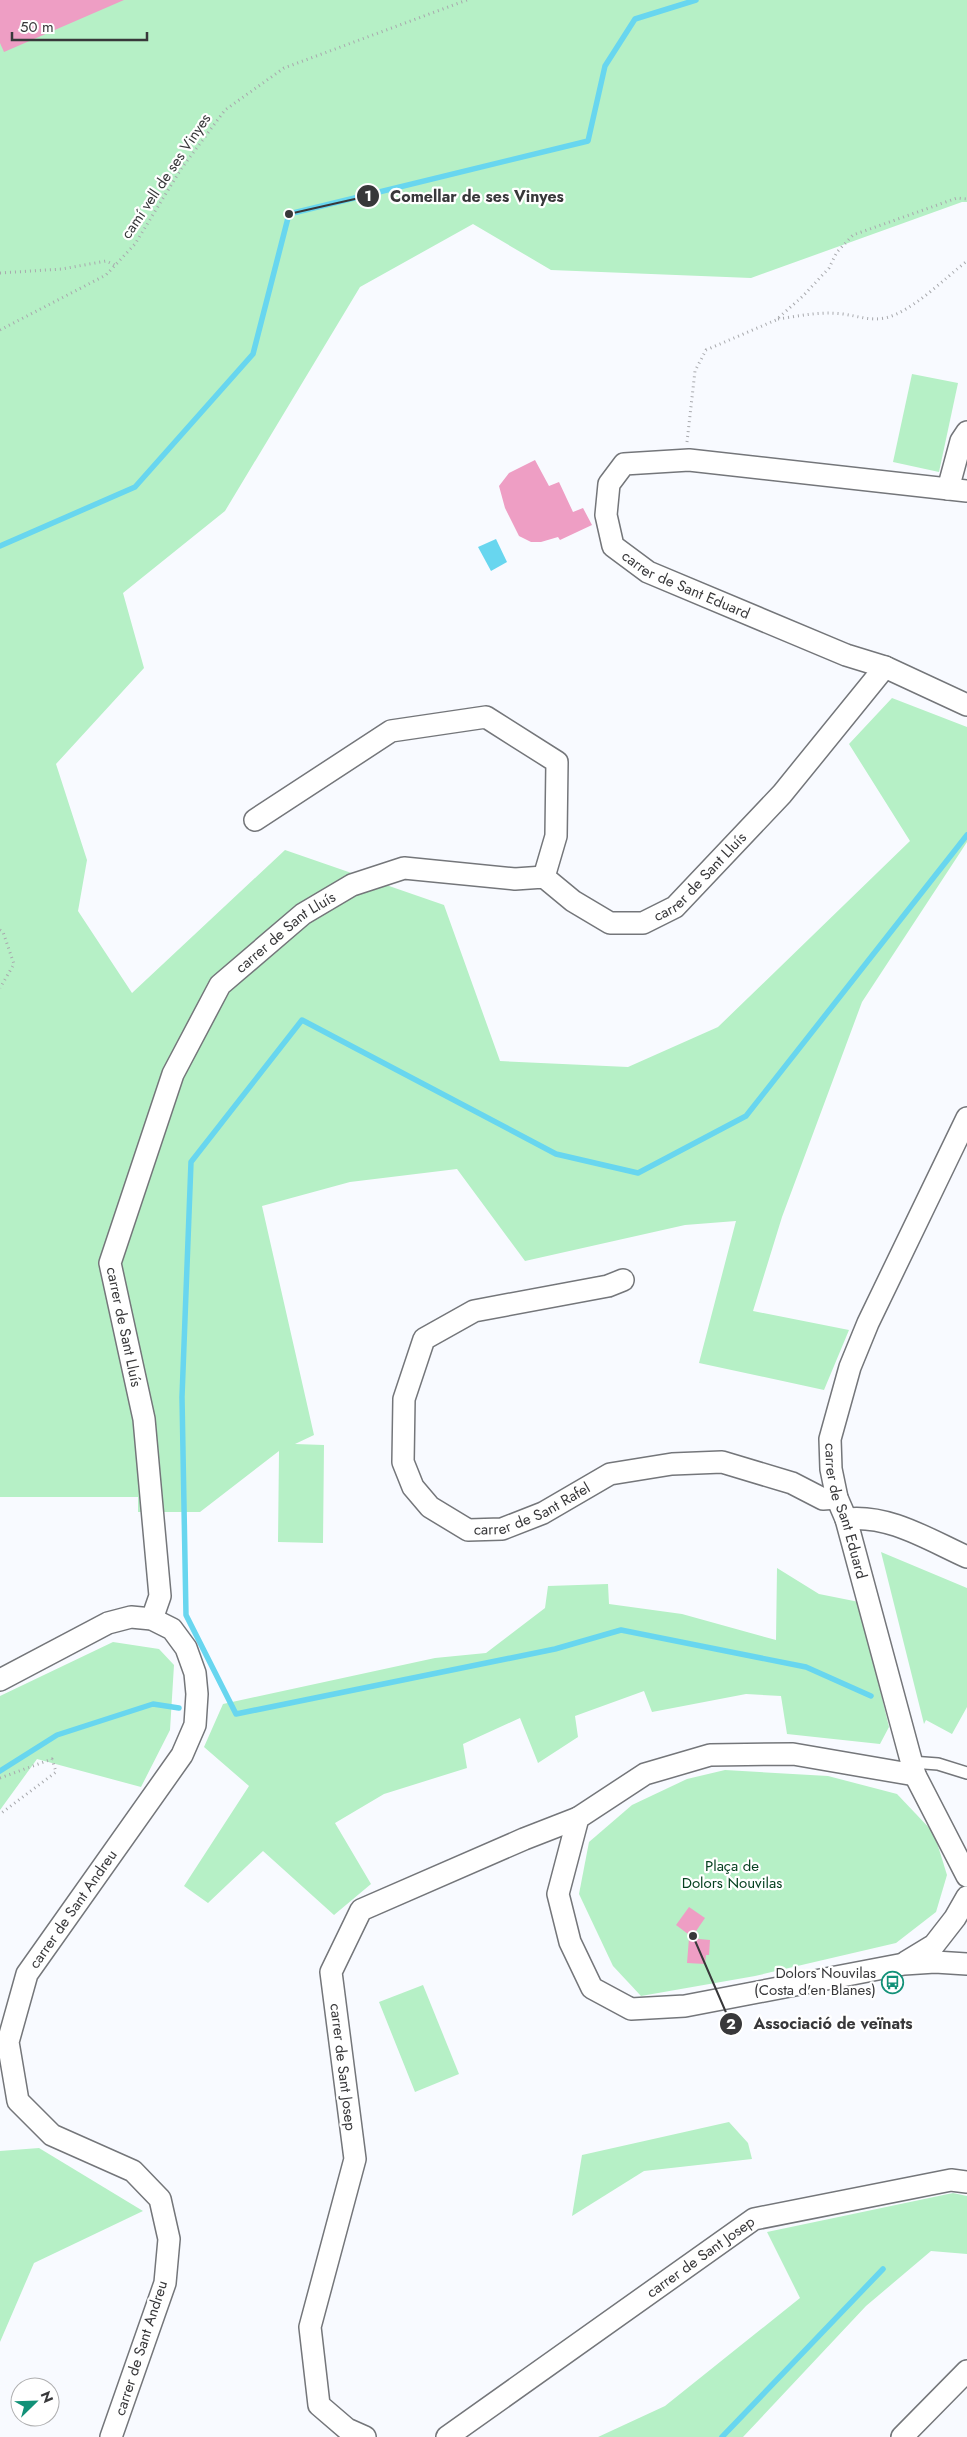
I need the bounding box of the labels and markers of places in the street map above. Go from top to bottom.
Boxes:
callout: Comellar de ses Vinyes [355,181,574,212]
place label: Dolors Nouvilas (Costa d'en Blanes) [754,1962,876,2001]
bus stop icon: Dolors Nouvilas (Costa d'en Blanes) [880,1970,904,1994]
callout: Associació de veïnats [719,2008,923,2039]

